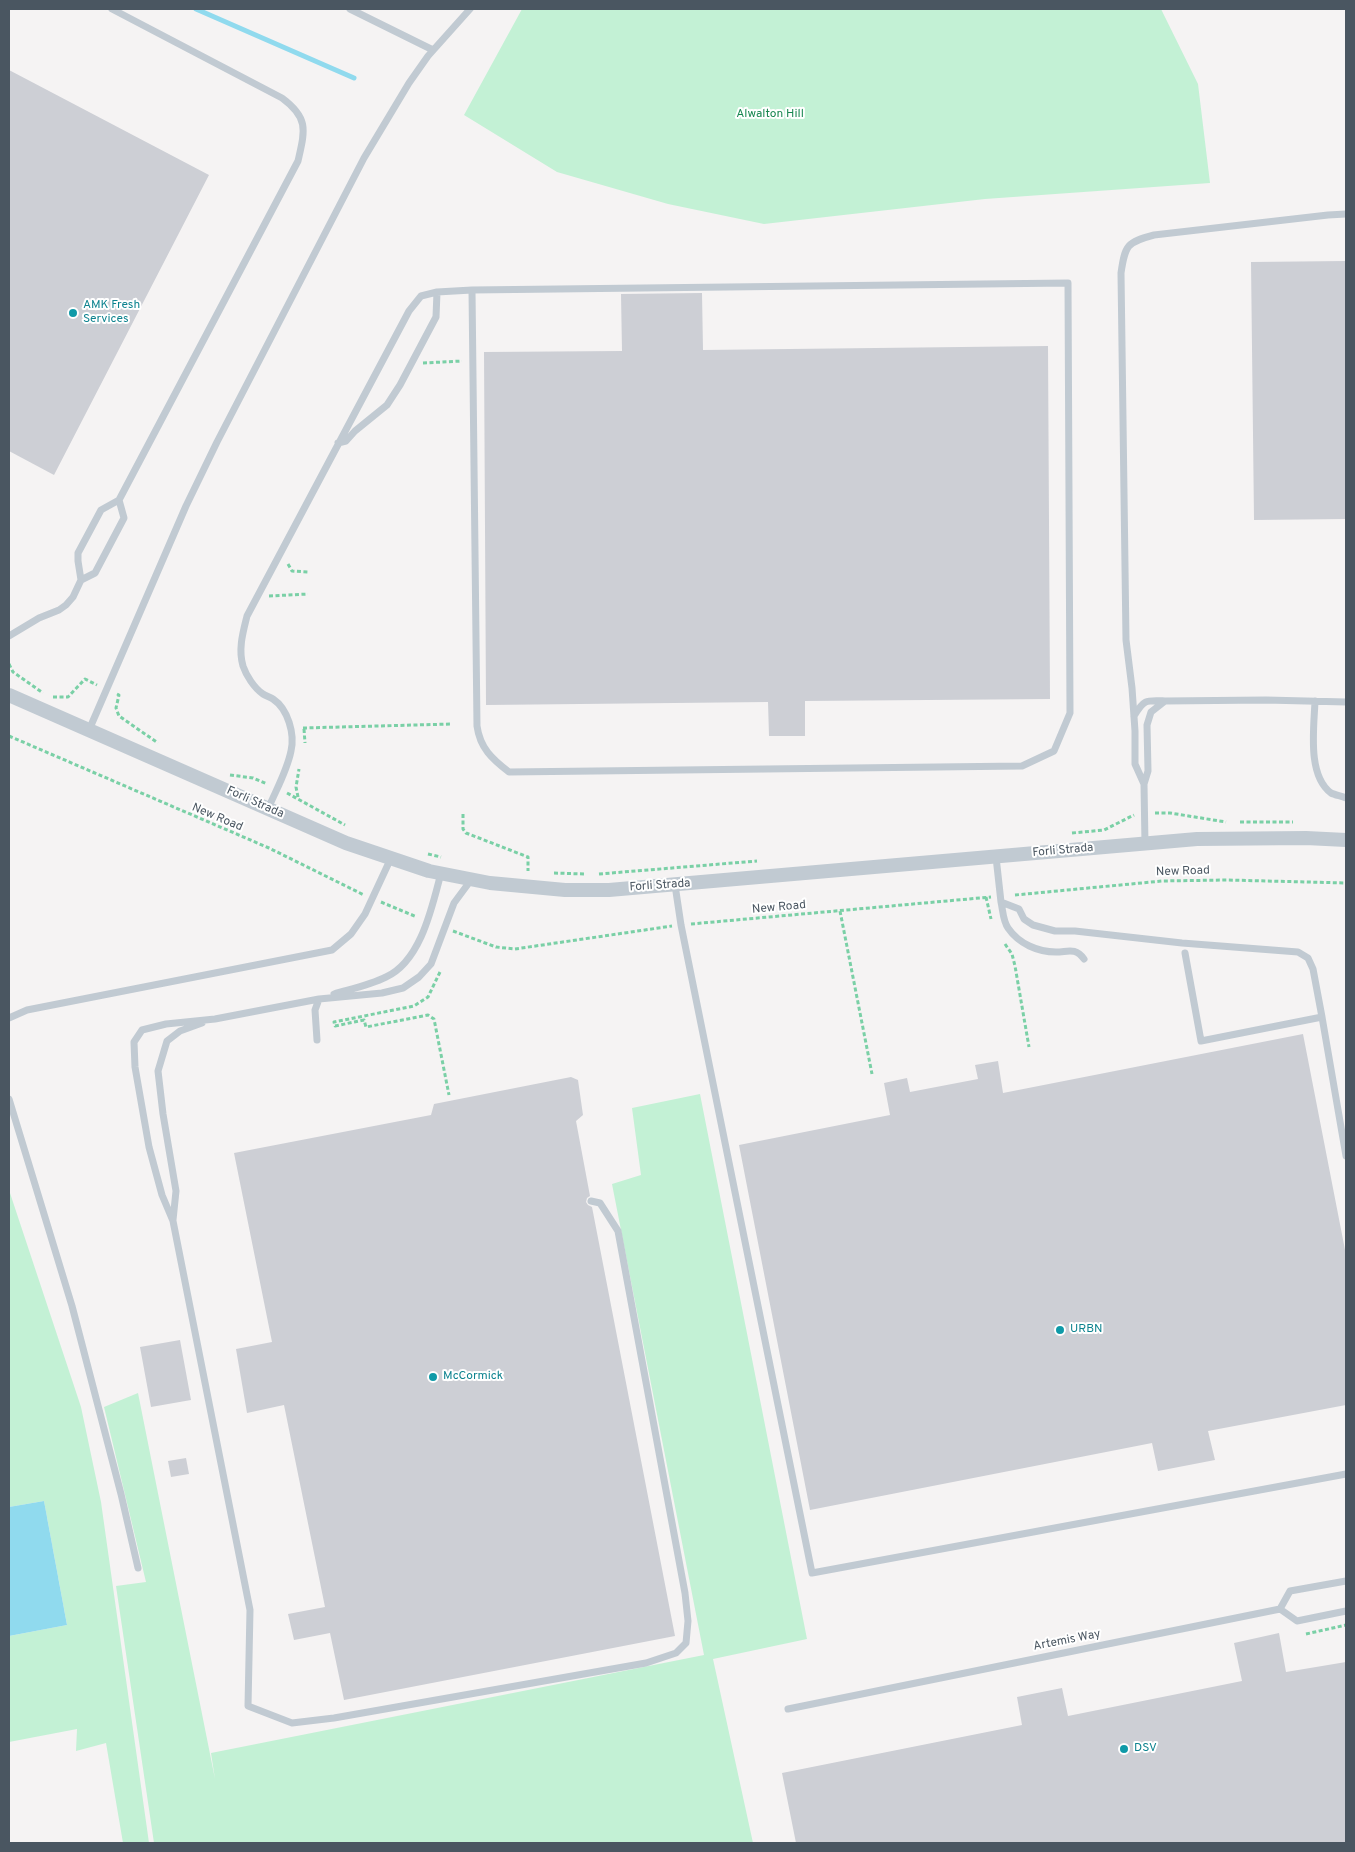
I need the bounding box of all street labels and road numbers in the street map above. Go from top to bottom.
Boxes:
street label: Forli Strada [224,784,286,822]
street label: New Road [189,801,245,835]
street label: Forli Strada [1032,841,1094,861]
street label: New Road [1156,864,1210,880]
street label: Forli Strada [629,877,691,895]
street label: New Road [751,898,807,918]
street label: Artemis Way [1032,1627,1102,1655]

